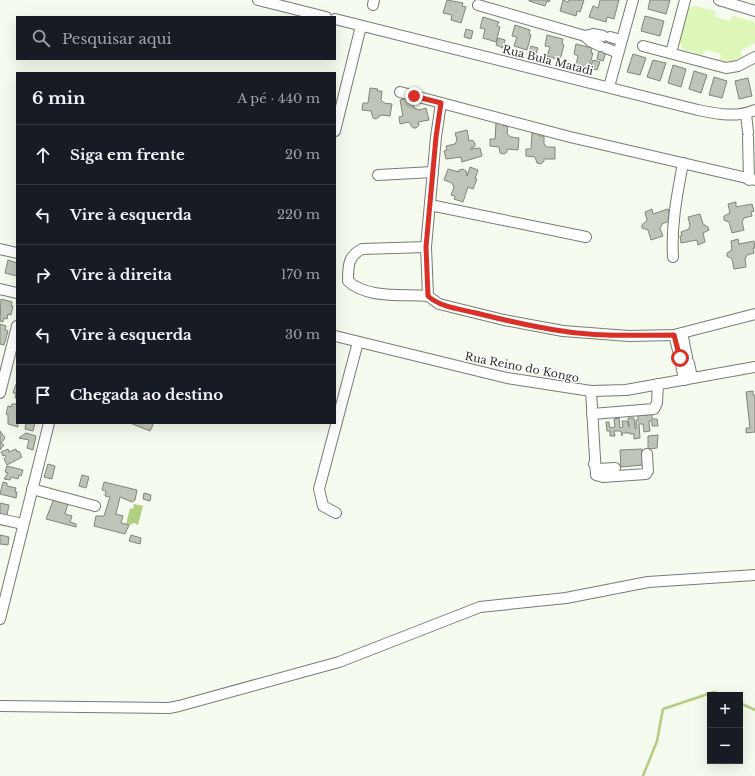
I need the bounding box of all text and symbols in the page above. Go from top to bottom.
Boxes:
search box [16,16,336,60]
icon: search [30,27,52,49]
text: Pesquisar aqui [62,29,172,48]
street label: Rua Bula Matadi [501,42,595,78]
route end [405,87,423,105]
text: 6 min [32,88,85,109]
text: A pé · 440 m [237,90,320,107]
icon: ahead [32,144,54,166]
text: Siga em frente [70,145,185,164]
text: 20 m [285,146,320,163]
icon: left [32,204,54,226]
text: Vire à esquerda [70,205,192,224]
text: 220 m [277,206,320,223]
icon: right [32,264,54,286]
text: Vire à direita [70,265,172,284]
text: 170 m [281,266,320,283]
icon: left [32,324,54,346]
text: Vire à esquerda [70,325,192,344]
text: 30 m [285,326,320,343]
street label: Rua Reino do Kongo [464,349,580,385]
route start [671,349,689,367]
icon: arrive [32,384,54,406]
text: Chegada ao destino [70,385,223,404]
map controls [707,692,743,764]
button: + [707,692,743,728]
button: − [707,728,743,764]

